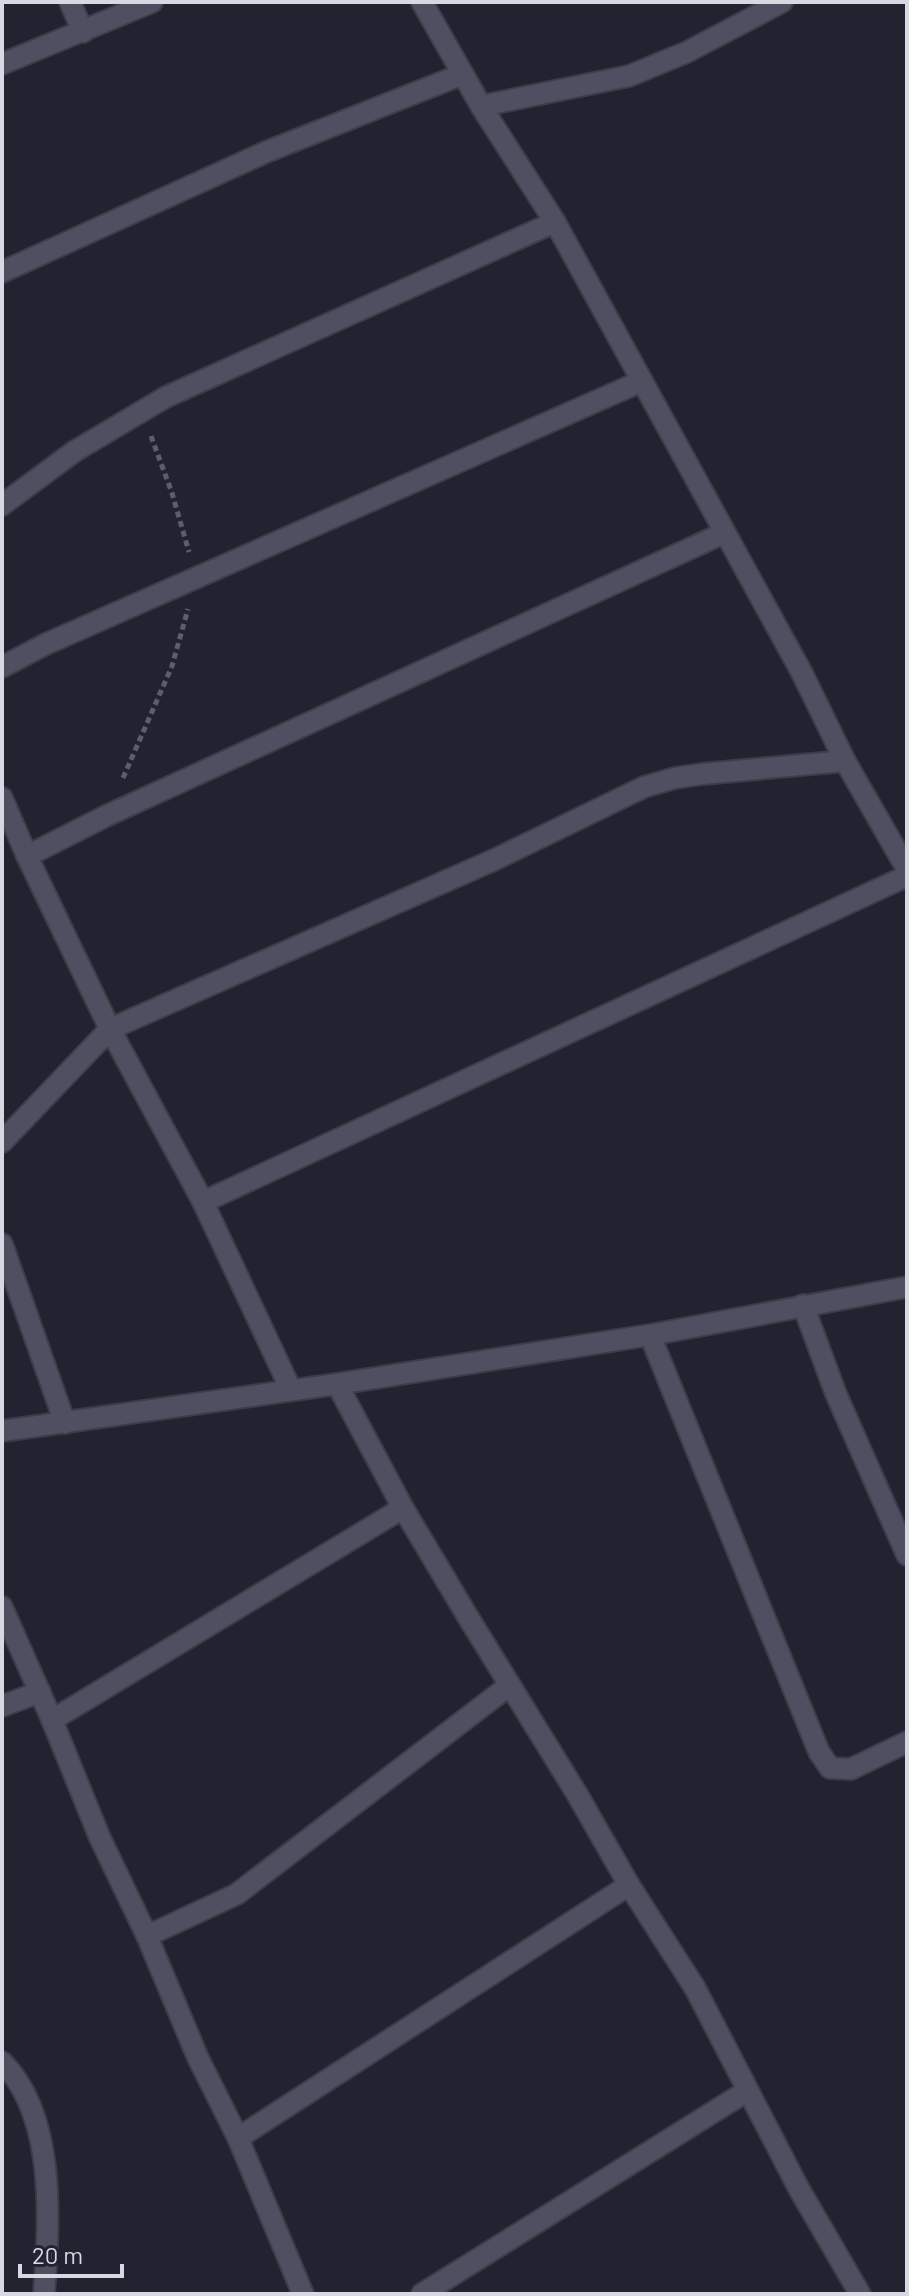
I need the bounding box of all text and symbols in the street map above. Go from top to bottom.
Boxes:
scale bar [20,2228,122,2278]
text: 20 m [32,2240,83,2269]

